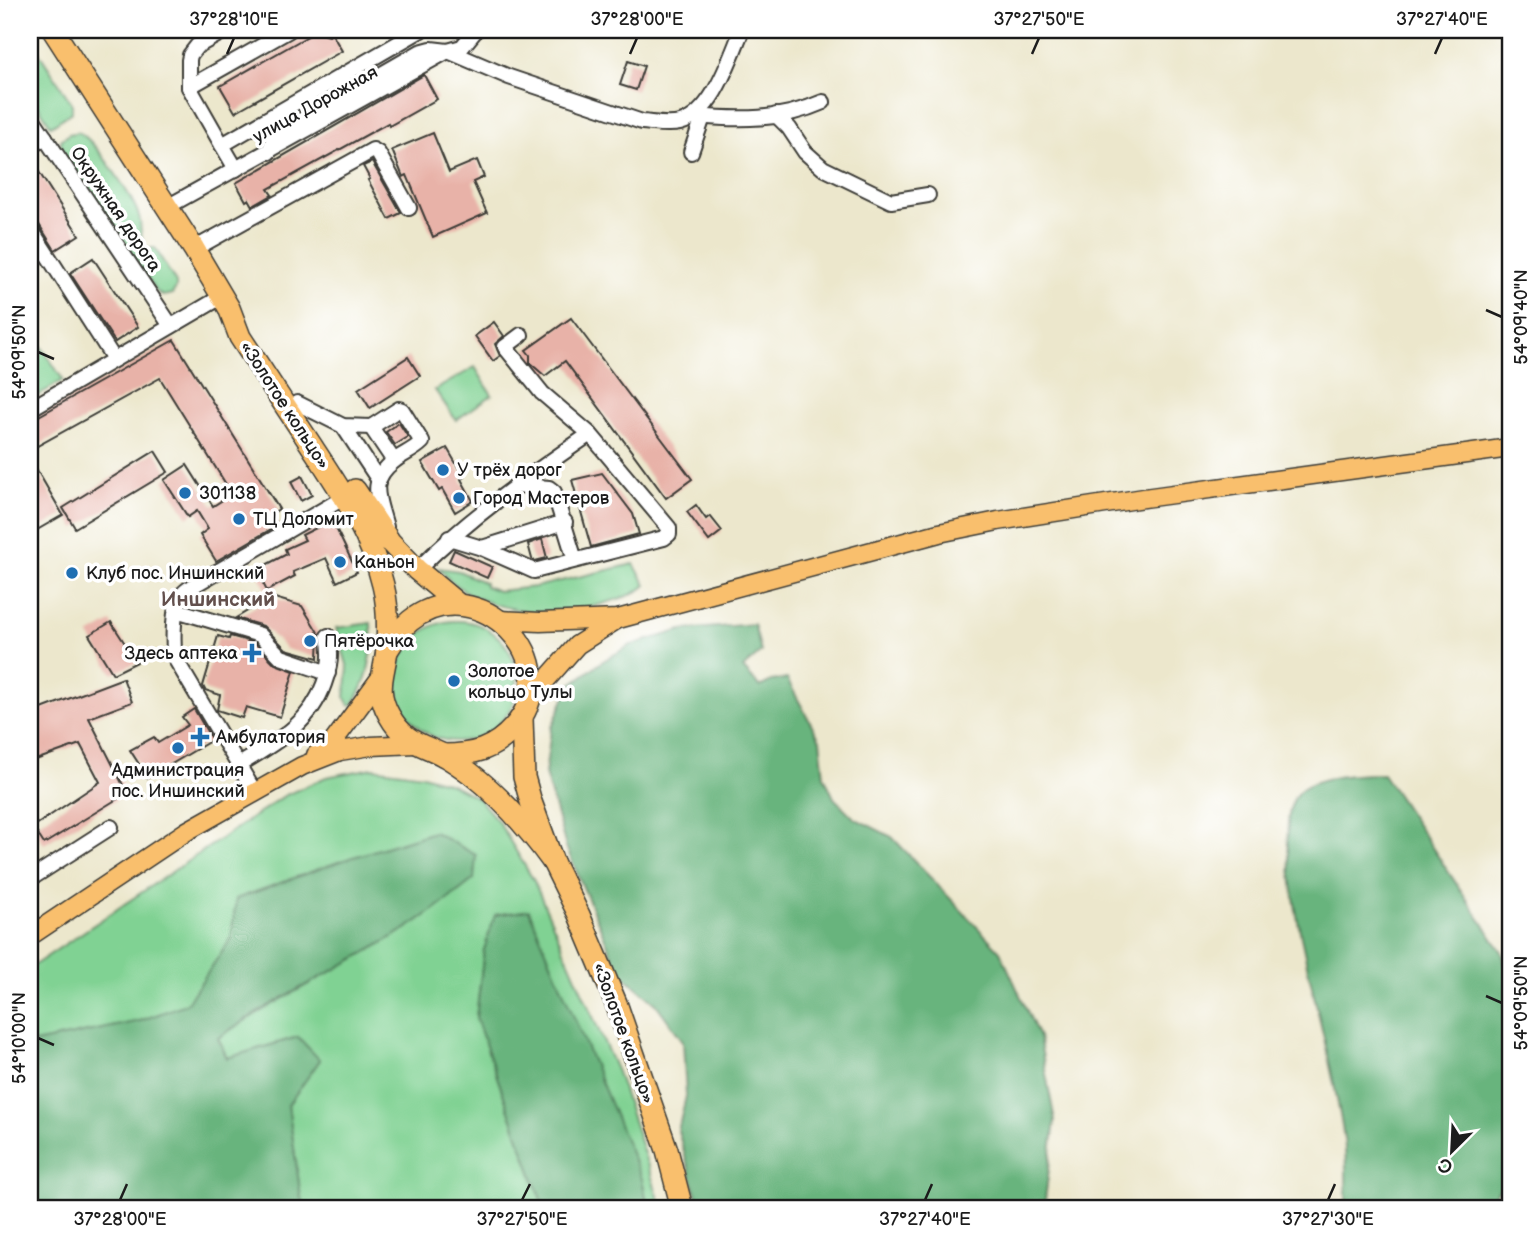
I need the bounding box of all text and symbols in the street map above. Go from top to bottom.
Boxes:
text: 37°28'10"E [189,9,279,30]
text: 37°28'00"E [590,9,684,30]
text: 37°27'50"E [993,9,1085,30]
text: 37°27'40"E [1396,9,1488,30]
street label: улица Дорожная [249,61,381,147]
street label: Окружная дорога [66,143,165,276]
text: 54°09'40"N [1511,269,1532,365]
text: 54°09'50"N [9,304,30,400]
street label: «Золотое кольцо» [235,337,334,473]
place label: У трёх дорог [457,460,562,481]
marker: У трёх дорог [435,462,451,478]
place label: 301138 [199,483,256,504]
marker: 301138 [177,485,193,501]
place label: Город Мастеров [473,488,610,509]
marker: Город Мастеров [451,490,467,506]
place label: ТЦ Доломит [253,509,355,530]
marker: ТЦ Доломит [231,511,247,527]
place label: Каньон [354,552,415,573]
marker: Каньон [332,554,348,570]
place label: Клуб пос. Иншинский [86,563,264,584]
marker: Клуб пос. Иншинский [64,565,80,581]
district label: Иншинский [161,587,275,612]
place label: Пятёрочка [324,631,415,652]
marker: Пятёрочка [302,633,318,649]
place label: Здесь аптека [125,643,238,664]
marker: Здесь аптека [244,645,260,661]
place label: Золотое кольцо Тулы [468,661,572,703]
marker: Золотое кольцо Тулы [446,673,462,689]
marker: Амбулатория [190,727,210,747]
place label: Амбулатория [215,727,325,748]
marker: Администрация пос. Иншинский [170,740,186,756]
place label: Администрация пос. Иншинский [111,760,245,802]
text: 54°09'50"N [1511,955,1532,1051]
street label: «Золотое кольцо» [588,960,659,1107]
text: 54°10'00"N [9,992,30,1084]
north arrow [1418,1116,1488,1186]
text: С [1435,1152,1456,1178]
text: 37°28'00"E [73,1209,167,1230]
text: 37°27'50"E [476,1209,568,1230]
text: 37°27'40"E [879,1209,971,1230]
text: 37°27'30"E [1282,1209,1374,1230]

